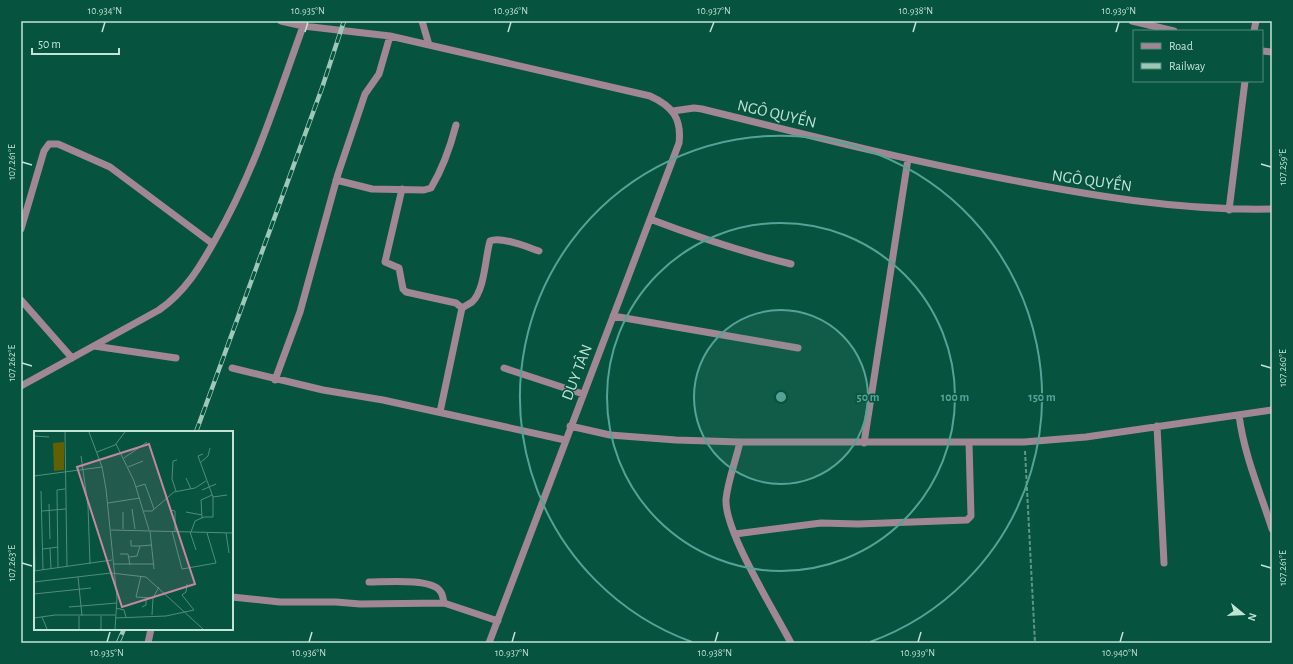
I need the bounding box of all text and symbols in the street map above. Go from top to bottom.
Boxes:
text: 10.934°N [88,6,122,16]
text: 10.935°N [291,6,325,16]
text: 10.936°N [494,6,528,16]
text: 10.937°N [697,6,731,16]
text: 10.938°N [899,6,933,16]
text: 10.939°N [1102,6,1136,16]
scale bar [32,30,119,56]
legend [1133,30,1263,82]
text: 50 m [38,38,61,50]
text: Road [1169,40,1193,52]
text: Railway [1169,60,1205,73]
street label: NGÔ QUYỀN [736,93,819,132]
text: 107.261°E [7,144,17,180]
text: 107.259°E [1278,149,1288,185]
street label: NGÔ QUYỀN [1051,164,1133,195]
street label: DUY TÂN [557,341,595,403]
text: 107.262°E [7,344,17,381]
text: 107.260°E [1278,349,1288,387]
centre of rings [774,390,788,404]
text: 50 m [857,391,880,403]
text: 100 m [941,391,969,403]
text: 150 m [1028,391,1056,403]
inset map [34,431,233,630]
text: 107.263°E [7,545,17,581]
text: 107.261°E [1278,550,1288,586]
north arrow [1223,594,1263,634]
text: N [1246,612,1258,622]
text: 10.935°N [90,648,124,658]
text: 10.936°N [292,648,326,658]
text: 10.937°N [495,648,529,658]
text: 10.938°N [698,648,732,658]
text: 10.939°N [901,648,935,658]
text: 10.940°N [1102,648,1138,658]

